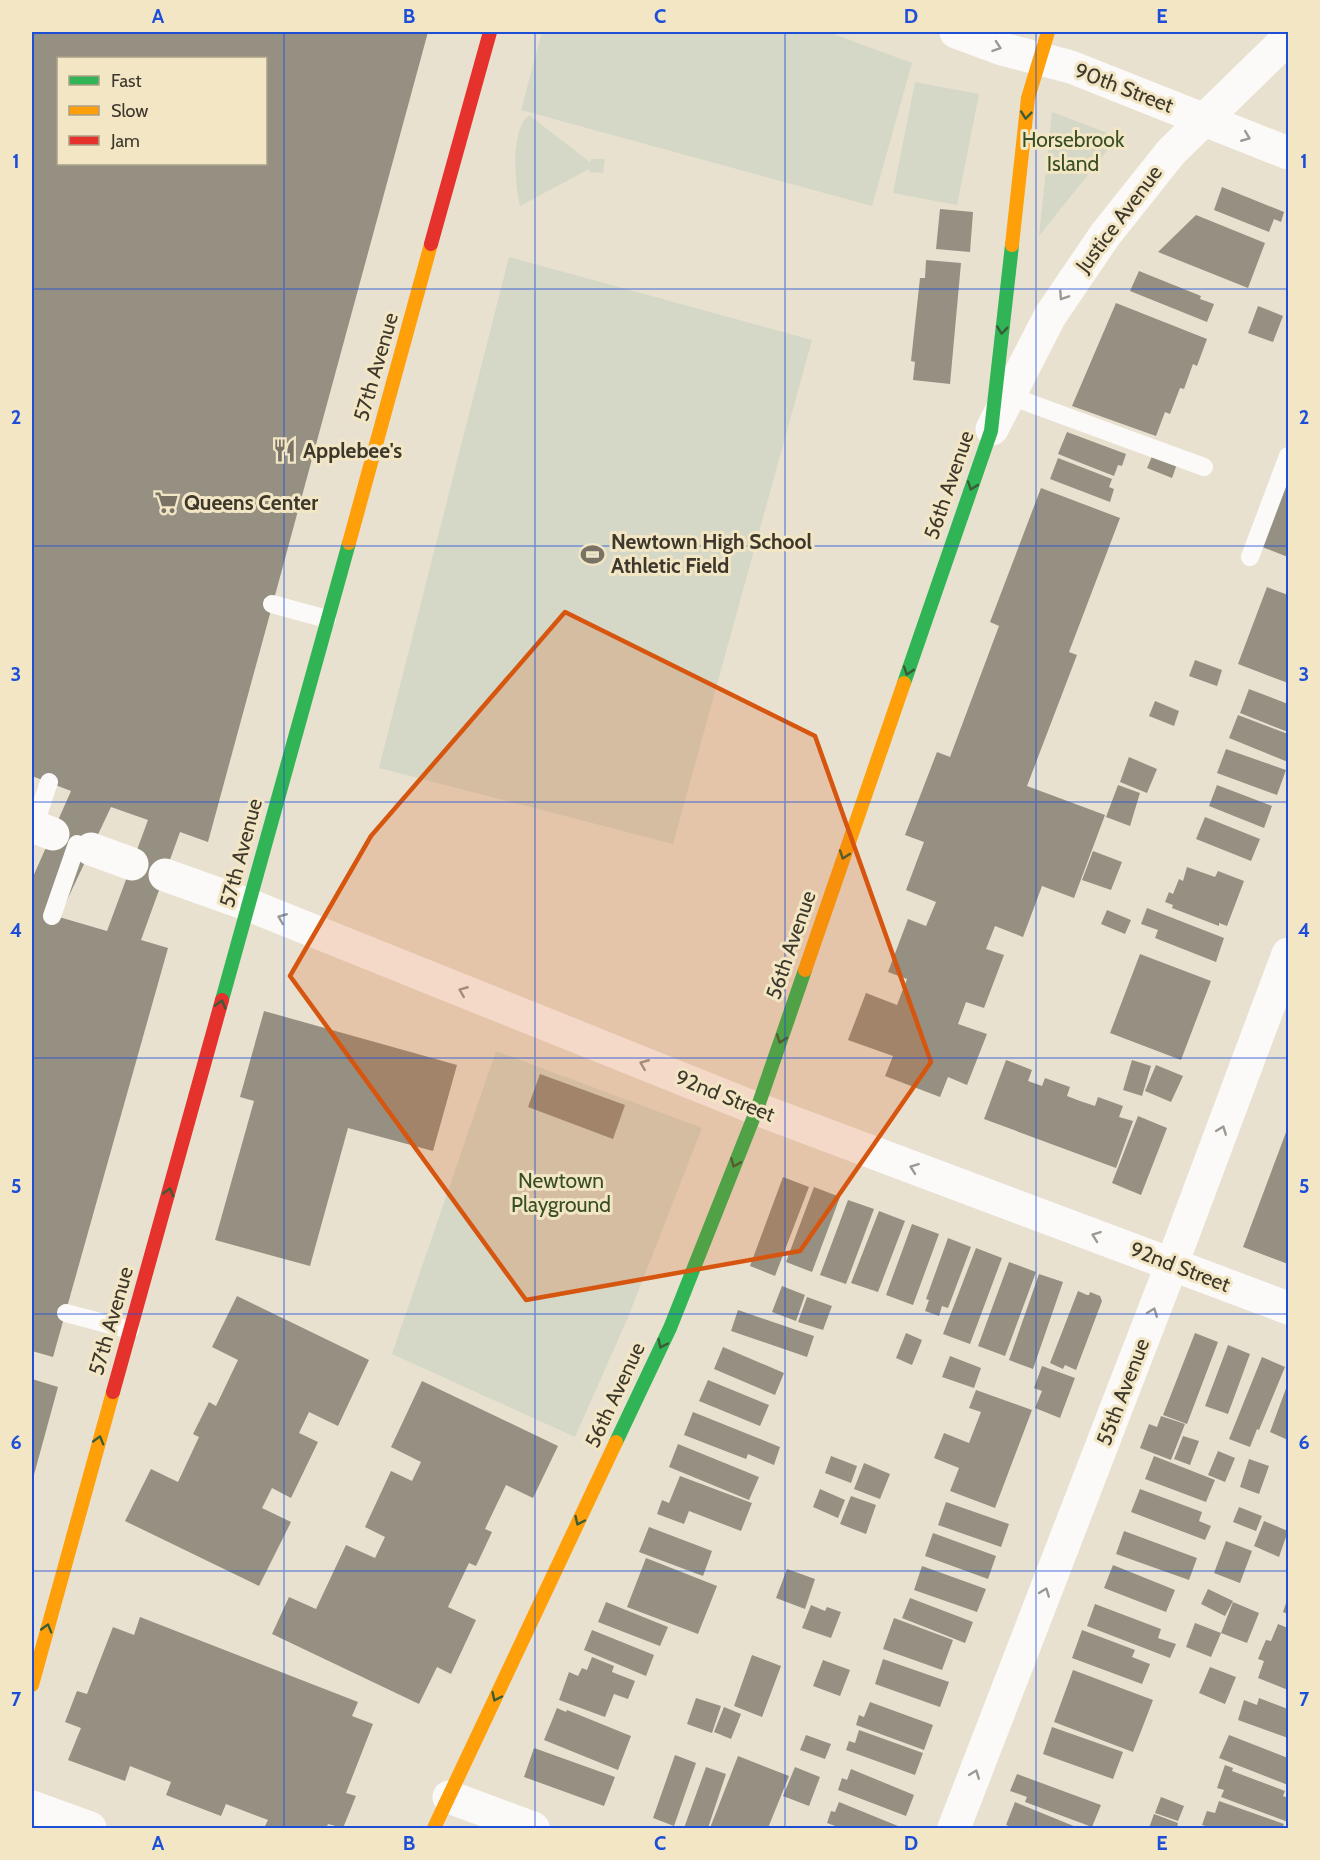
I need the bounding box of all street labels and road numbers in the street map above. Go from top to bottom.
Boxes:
street label: 90th Street [1071,57,1177,118]
street label: Justice Avenue [1070,160,1167,278]
street label: 57th Avenue [348,309,403,424]
street label: 56th Avenue [918,427,979,542]
street label: 57th Avenue [214,795,267,910]
street label: 56th Avenue [760,887,821,1002]
street label: 92nd Street [672,1064,779,1127]
street label: 92nd Street [1127,1236,1234,1297]
street label: 57th Avenue [83,1263,138,1378]
street label: 55th Avenue [1091,1335,1154,1449]
street label: 56th Avenue [579,1338,650,1451]

